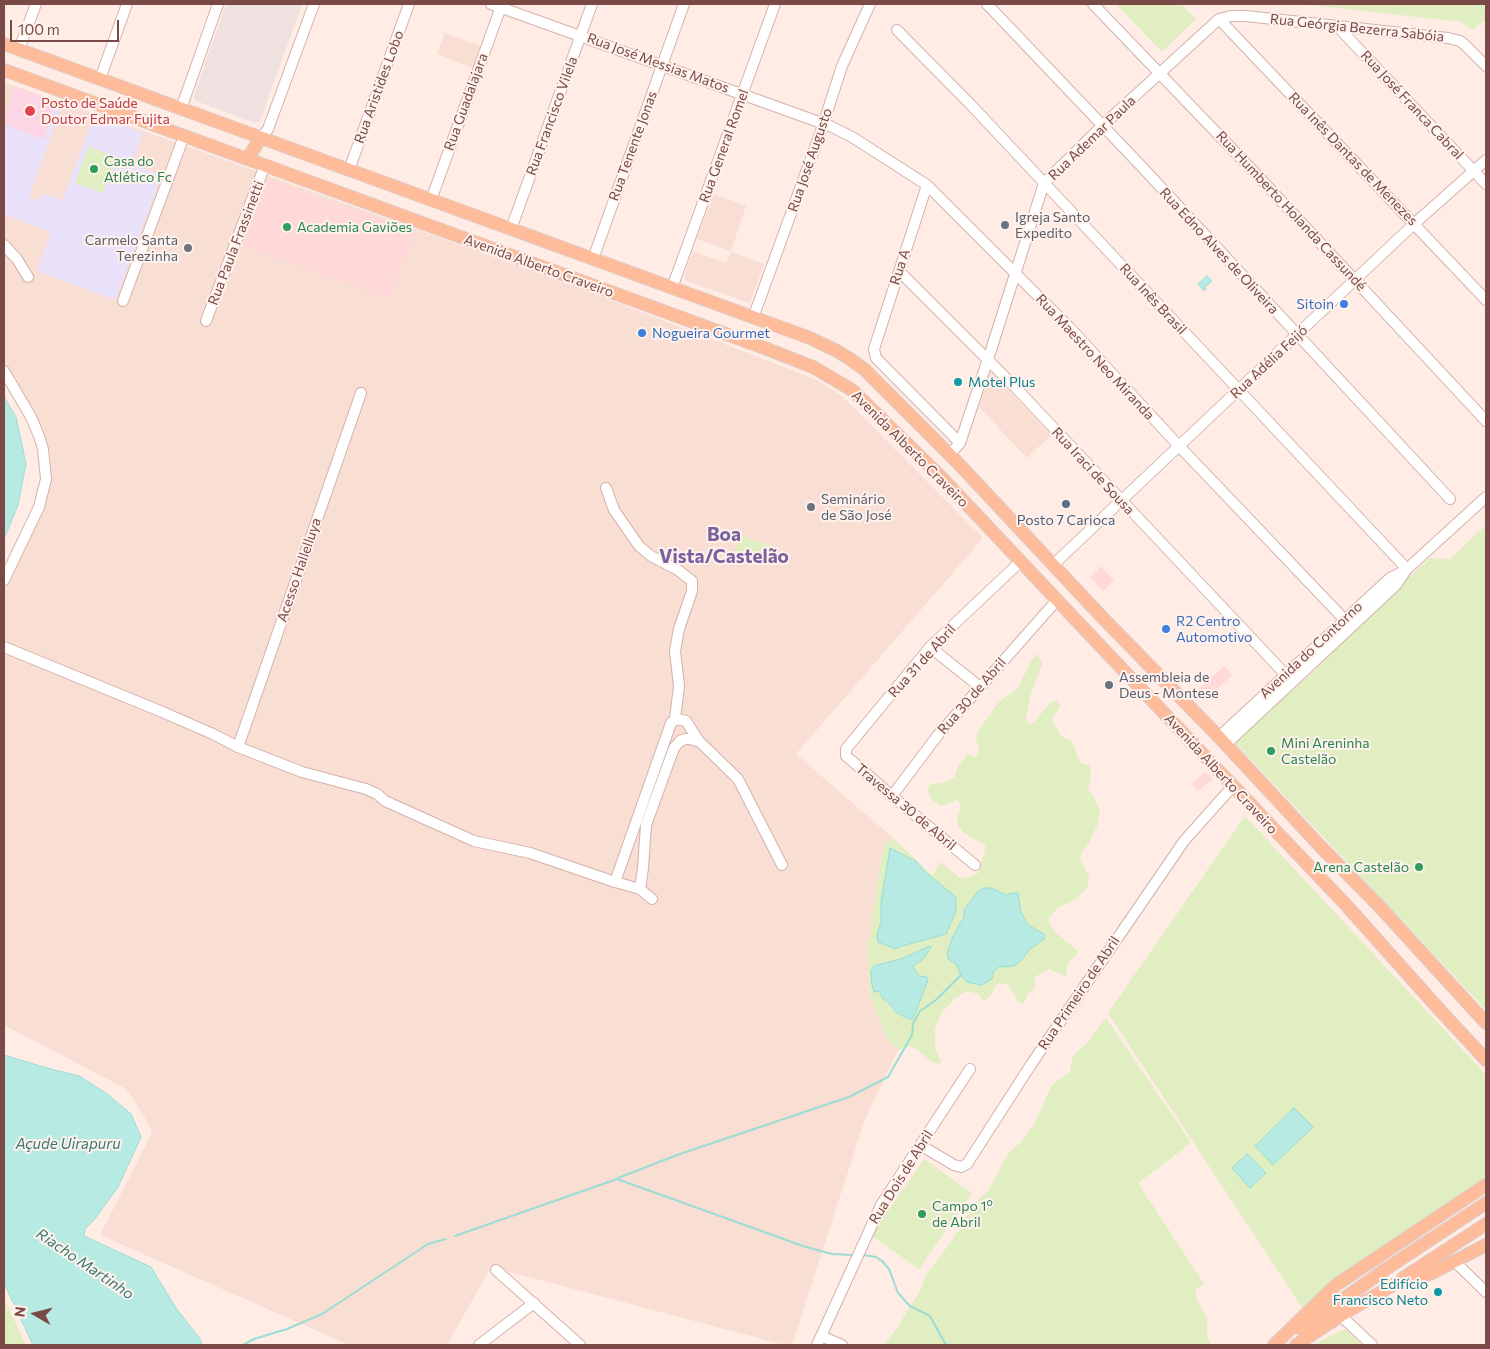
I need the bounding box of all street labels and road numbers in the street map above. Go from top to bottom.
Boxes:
street label: Rua Geórgia Bezerra Sabóia [1269,11,1445,45]
street label: Rua Aristides Lobo [351,28,407,146]
street label: Rua José Messias Matos [585,29,731,97]
street label: Rua José Franca Cabral [1357,47,1467,163]
street label: Rua Guadalajara [441,51,491,153]
street label: Rua Francisco Vilela [523,54,581,178]
street label: Rua General Romel [696,87,752,205]
street label: Rua Tenente Jonas [605,89,661,203]
street label: Rua Inês Dantas de Menezes [1285,89,1421,229]
street label: Rua Ademar Paula [1045,92,1139,184]
street label: Rua José Augusto [784,106,836,214]
street label: Rua Humberto Holanda Cassundé [1212,128,1370,294]
street label: Rua Paula Frassinetti [205,178,267,308]
street label: Rua Edno Alves de Oliveira [1156,184,1282,318]
street label: Avenida Alberto Craveiro [462,231,616,301]
street label: Rua A [886,247,914,287]
street label: Rua Inês Brasil [1116,260,1190,338]
street label: Rua Maestro Neo Miranda [1032,291,1158,423]
street label: Rua Adélia Feijó [1227,322,1311,402]
street label: Avenida Alberto Craveiro [848,387,972,511]
street label: Rua Iraci de Sousa [1048,424,1138,518]
street label: Acesso Hallelluya [273,516,325,624]
street label: Avenida do Contorno [1256,598,1366,702]
street label: Rua 31 de Abril [885,621,959,701]
street label: Rua 30 de Abril [934,654,1010,738]
street label: Avenida Alberto Craveiro [1161,710,1281,838]
street label: Travessa 30 de Abril [852,760,960,854]
street label: Rua Primeiro de Abril [1035,933,1123,1053]
street label: Rua Dois de Abril [865,1127,937,1227]

